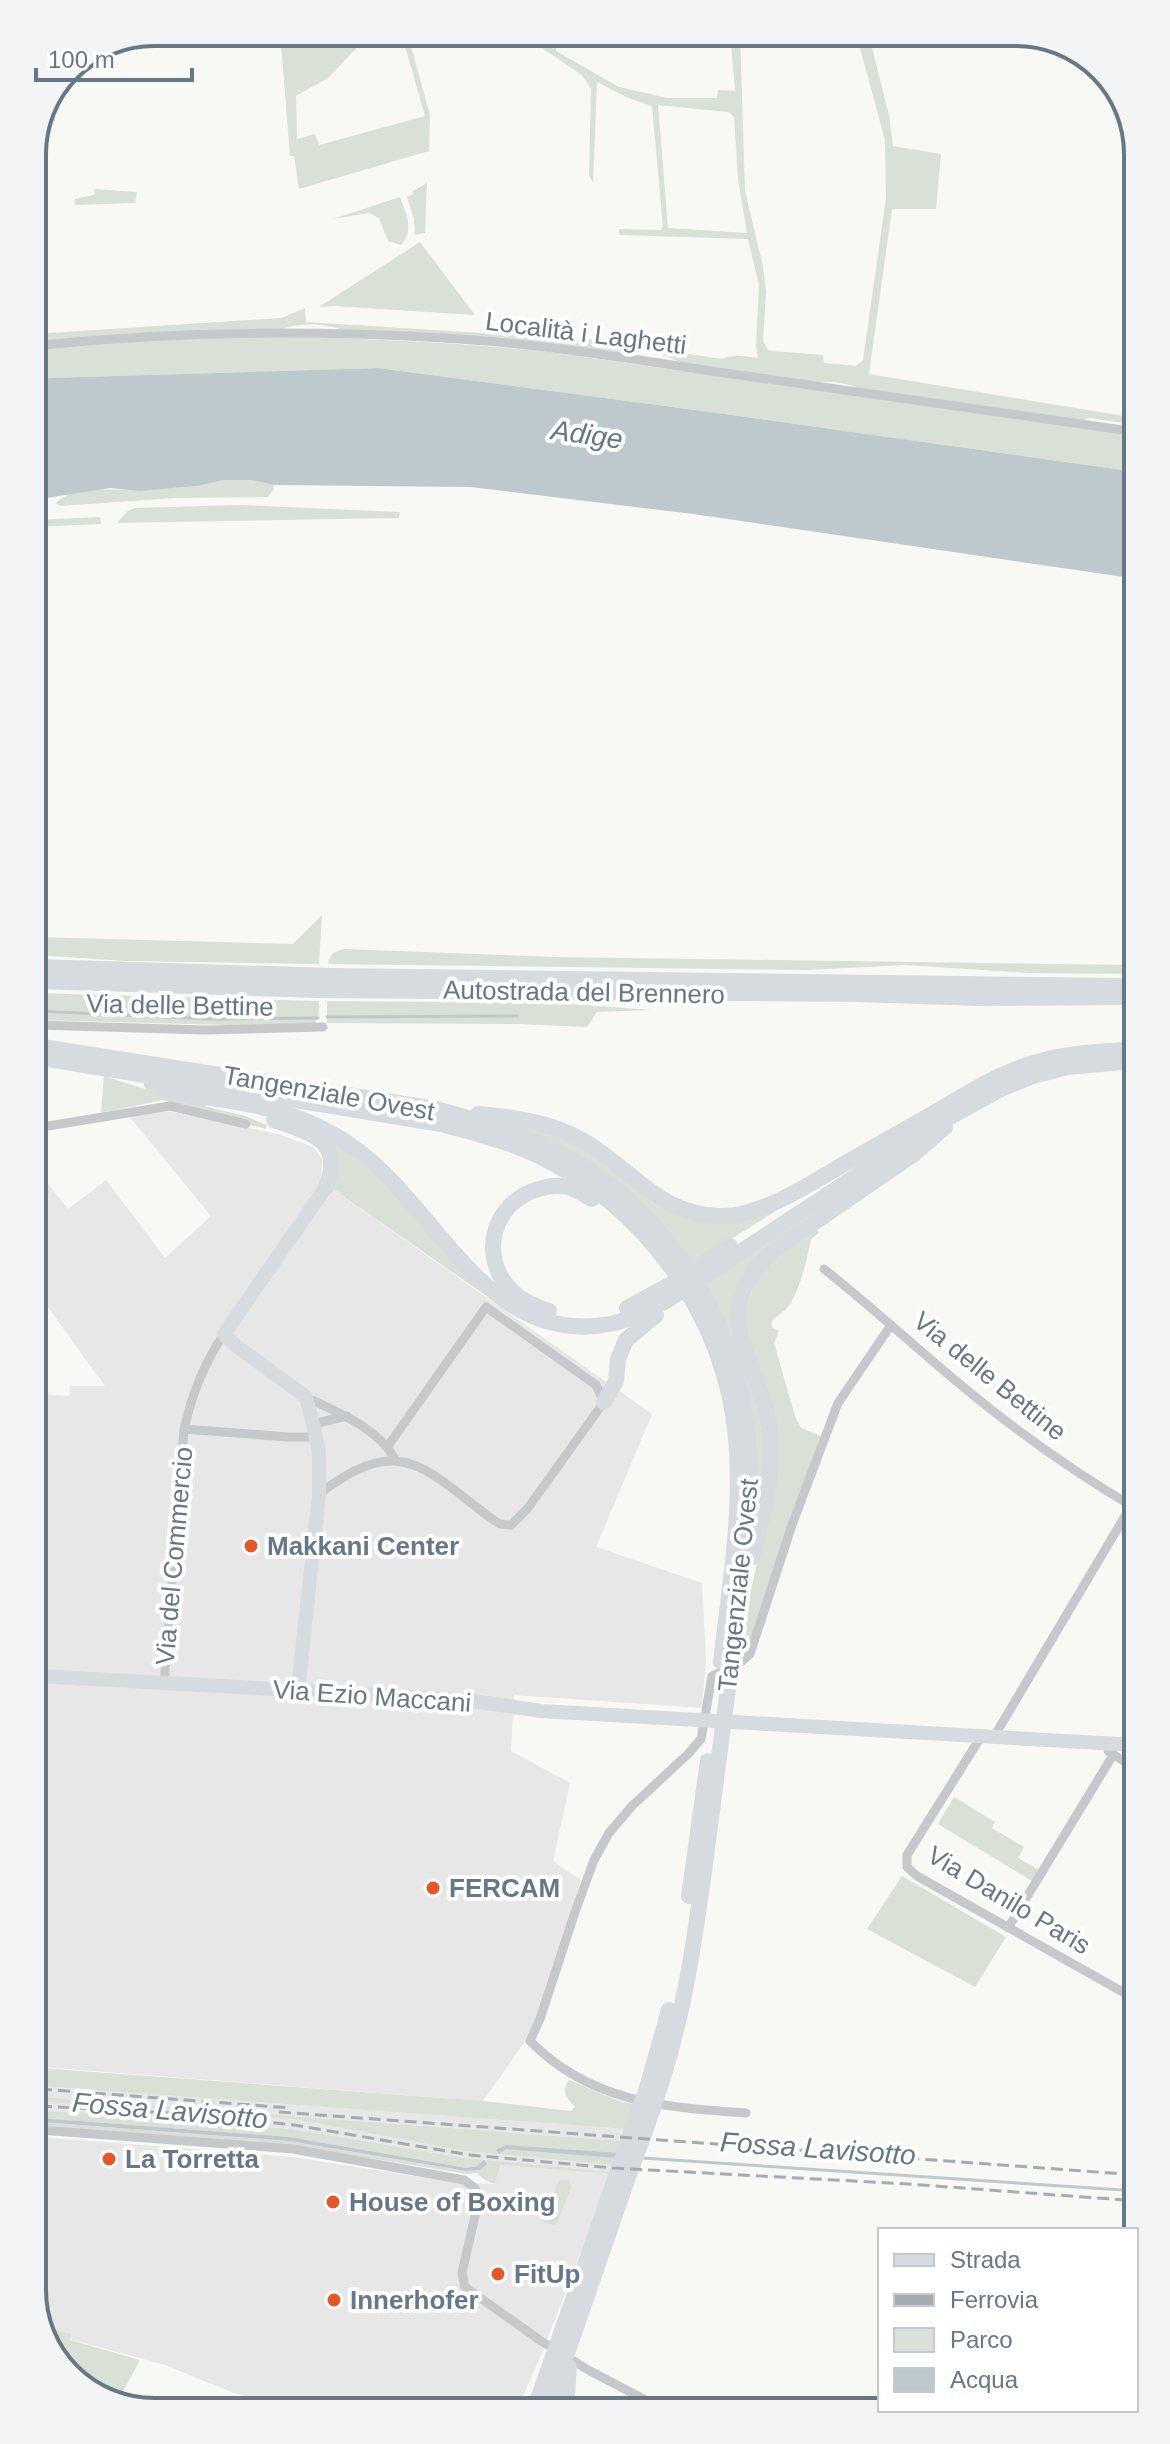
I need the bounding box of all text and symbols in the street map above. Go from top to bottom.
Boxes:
scale bar [36,32,192,82]
text: 100 m [48,46,115,73]
street label: Località i Laghetti [484,306,688,360]
water label: Adige [547,414,625,455]
street label: Autostrada del Brennero [443,975,725,1009]
street label: Via delle Bettine [86,988,274,1022]
street label: Tangenziale Ovest [221,1060,438,1126]
street label: Via delle Bettine [908,1305,1072,1447]
street label: Via del Commercio [150,1446,198,1666]
street label: Tangenziale Ovest [712,1476,764,1693]
place label: Makkani Center [267,1531,459,1561]
marker: Makkani Center [242,1537,260,1555]
street label: Via Ezio Maccani [272,1674,472,1718]
street label: Via Danilo Paris [922,1840,1096,1960]
place label: FERCAM [449,1873,560,1903]
marker: FERCAM [424,1879,442,1897]
water label: Fossa Lavisotto [71,2087,269,2134]
water label: Fossa Lavisotto [719,2126,917,2171]
place label: La Torretta [125,2144,259,2174]
marker: La Torretta [100,2150,118,2168]
place label: House of Boxing [349,2187,556,2217]
marker: House of Boxing [324,2193,342,2211]
legend [878,2228,1138,2412]
text: Strada [950,2246,1021,2273]
place label: FitUp [514,2259,580,2289]
marker: FitUp [489,2265,507,2283]
place label: Innerhofer [350,2285,479,2315]
text: Ferrovia [950,2286,1039,2313]
marker: Innerhofer [325,2291,343,2309]
text: Parco [950,2326,1013,2353]
text: Acqua [950,2366,1019,2393]

